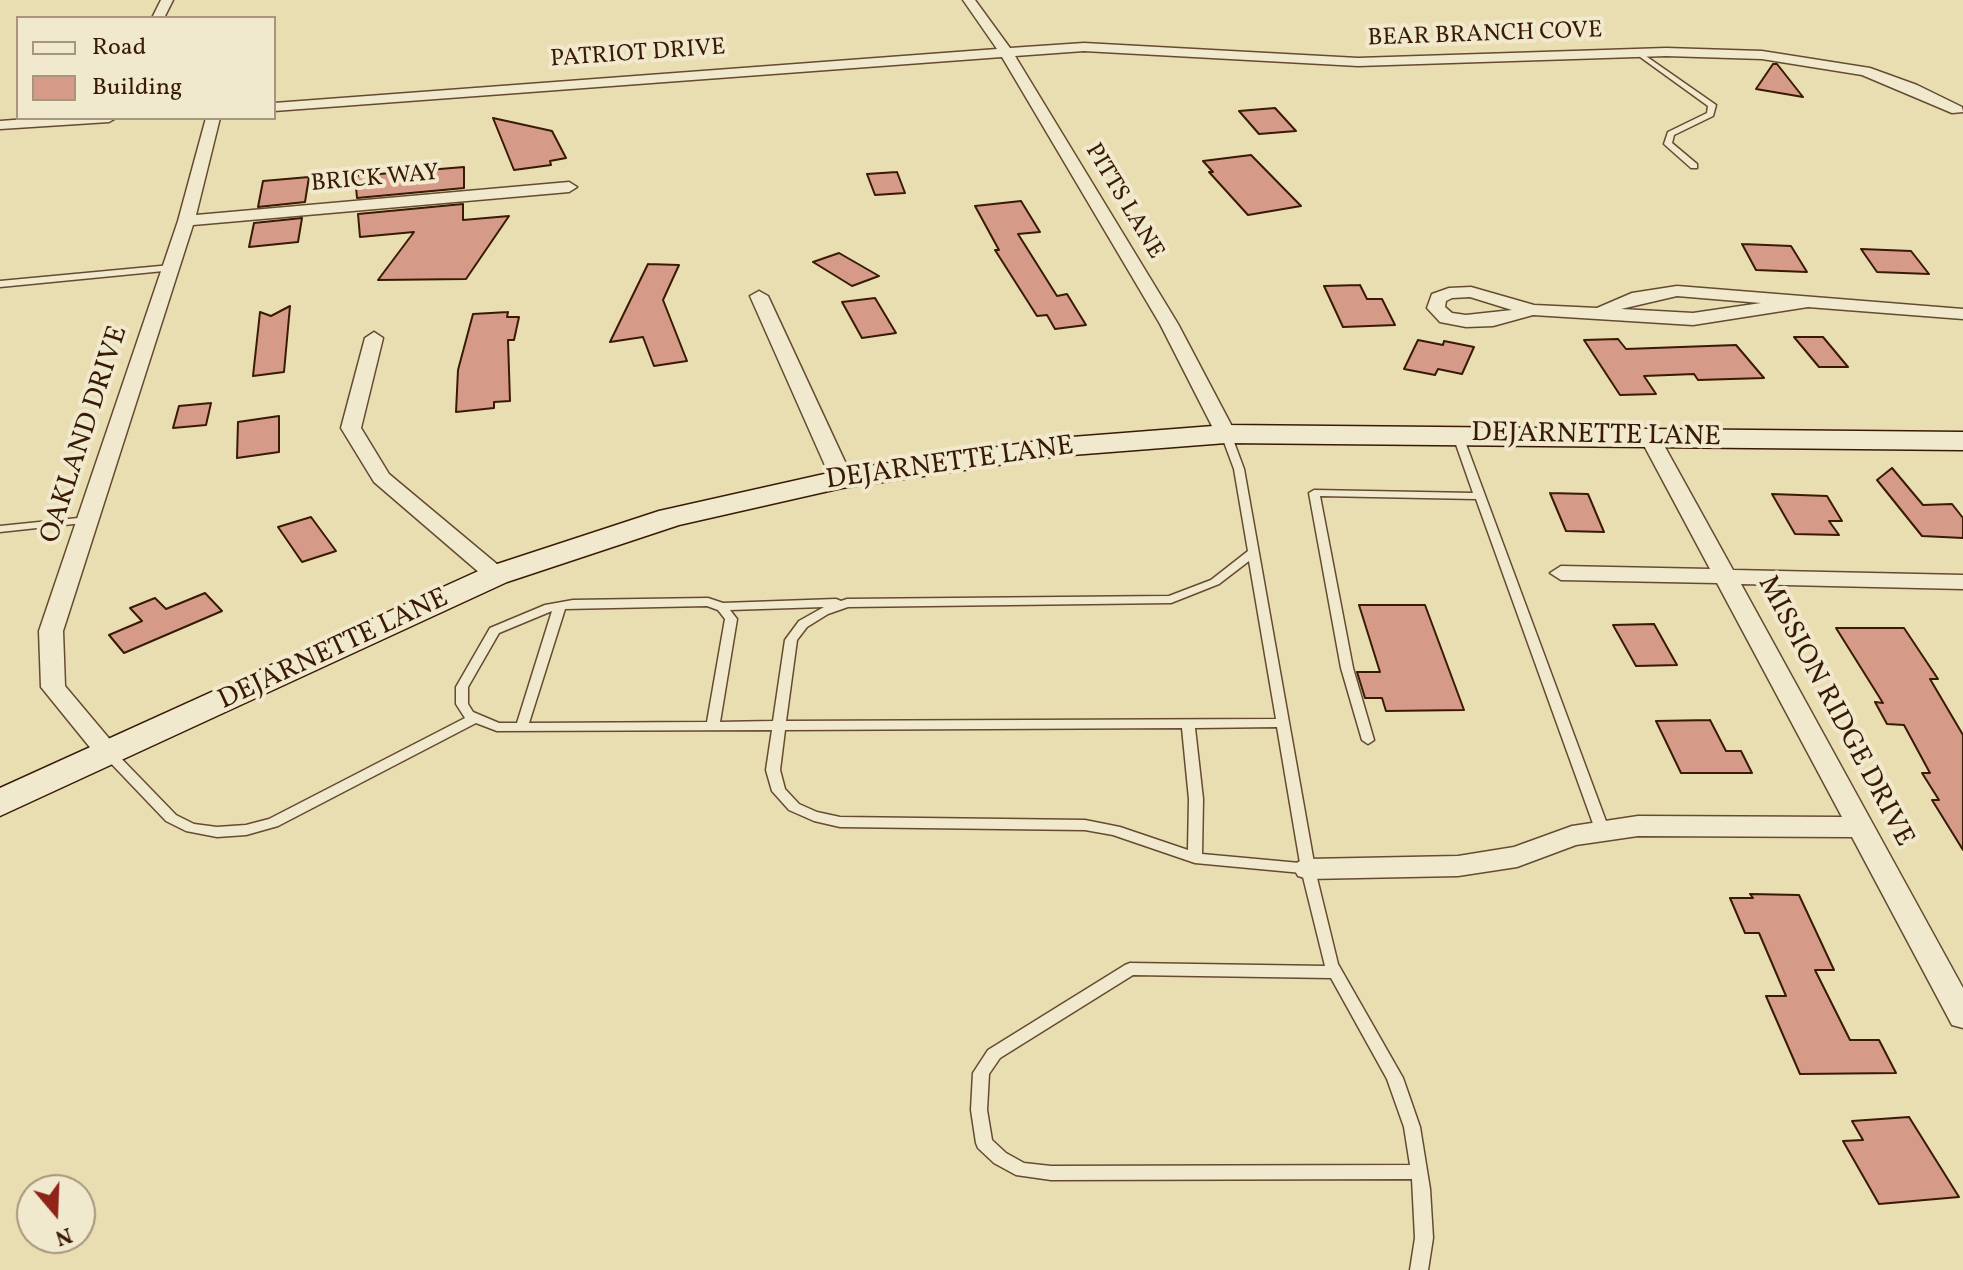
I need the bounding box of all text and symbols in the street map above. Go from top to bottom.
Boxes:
legend [16,16,276,120]
street label: BEAR BRANCH COVE [1367,18,1603,54]
text: Road [92,31,146,65]
street label: PATRIOT DRIVE [549,35,727,75]
text: Building [92,71,182,105]
street label: PITTS LANE [1077,139,1169,265]
street label: BRICK WAY [310,160,440,200]
street label: OAKLAND DRIVE [35,322,137,548]
street label: DEJARNETTE LANE [1471,418,1721,456]
street label: DEJARNETTE LANE [824,431,1076,499]
street label: MISSION RIDGE DRIVE [1748,571,1920,853]
street label: DEJARNETTE LANE [214,583,454,719]
north arrow [16,1174,96,1254]
text: N [51,1218,76,1253]

